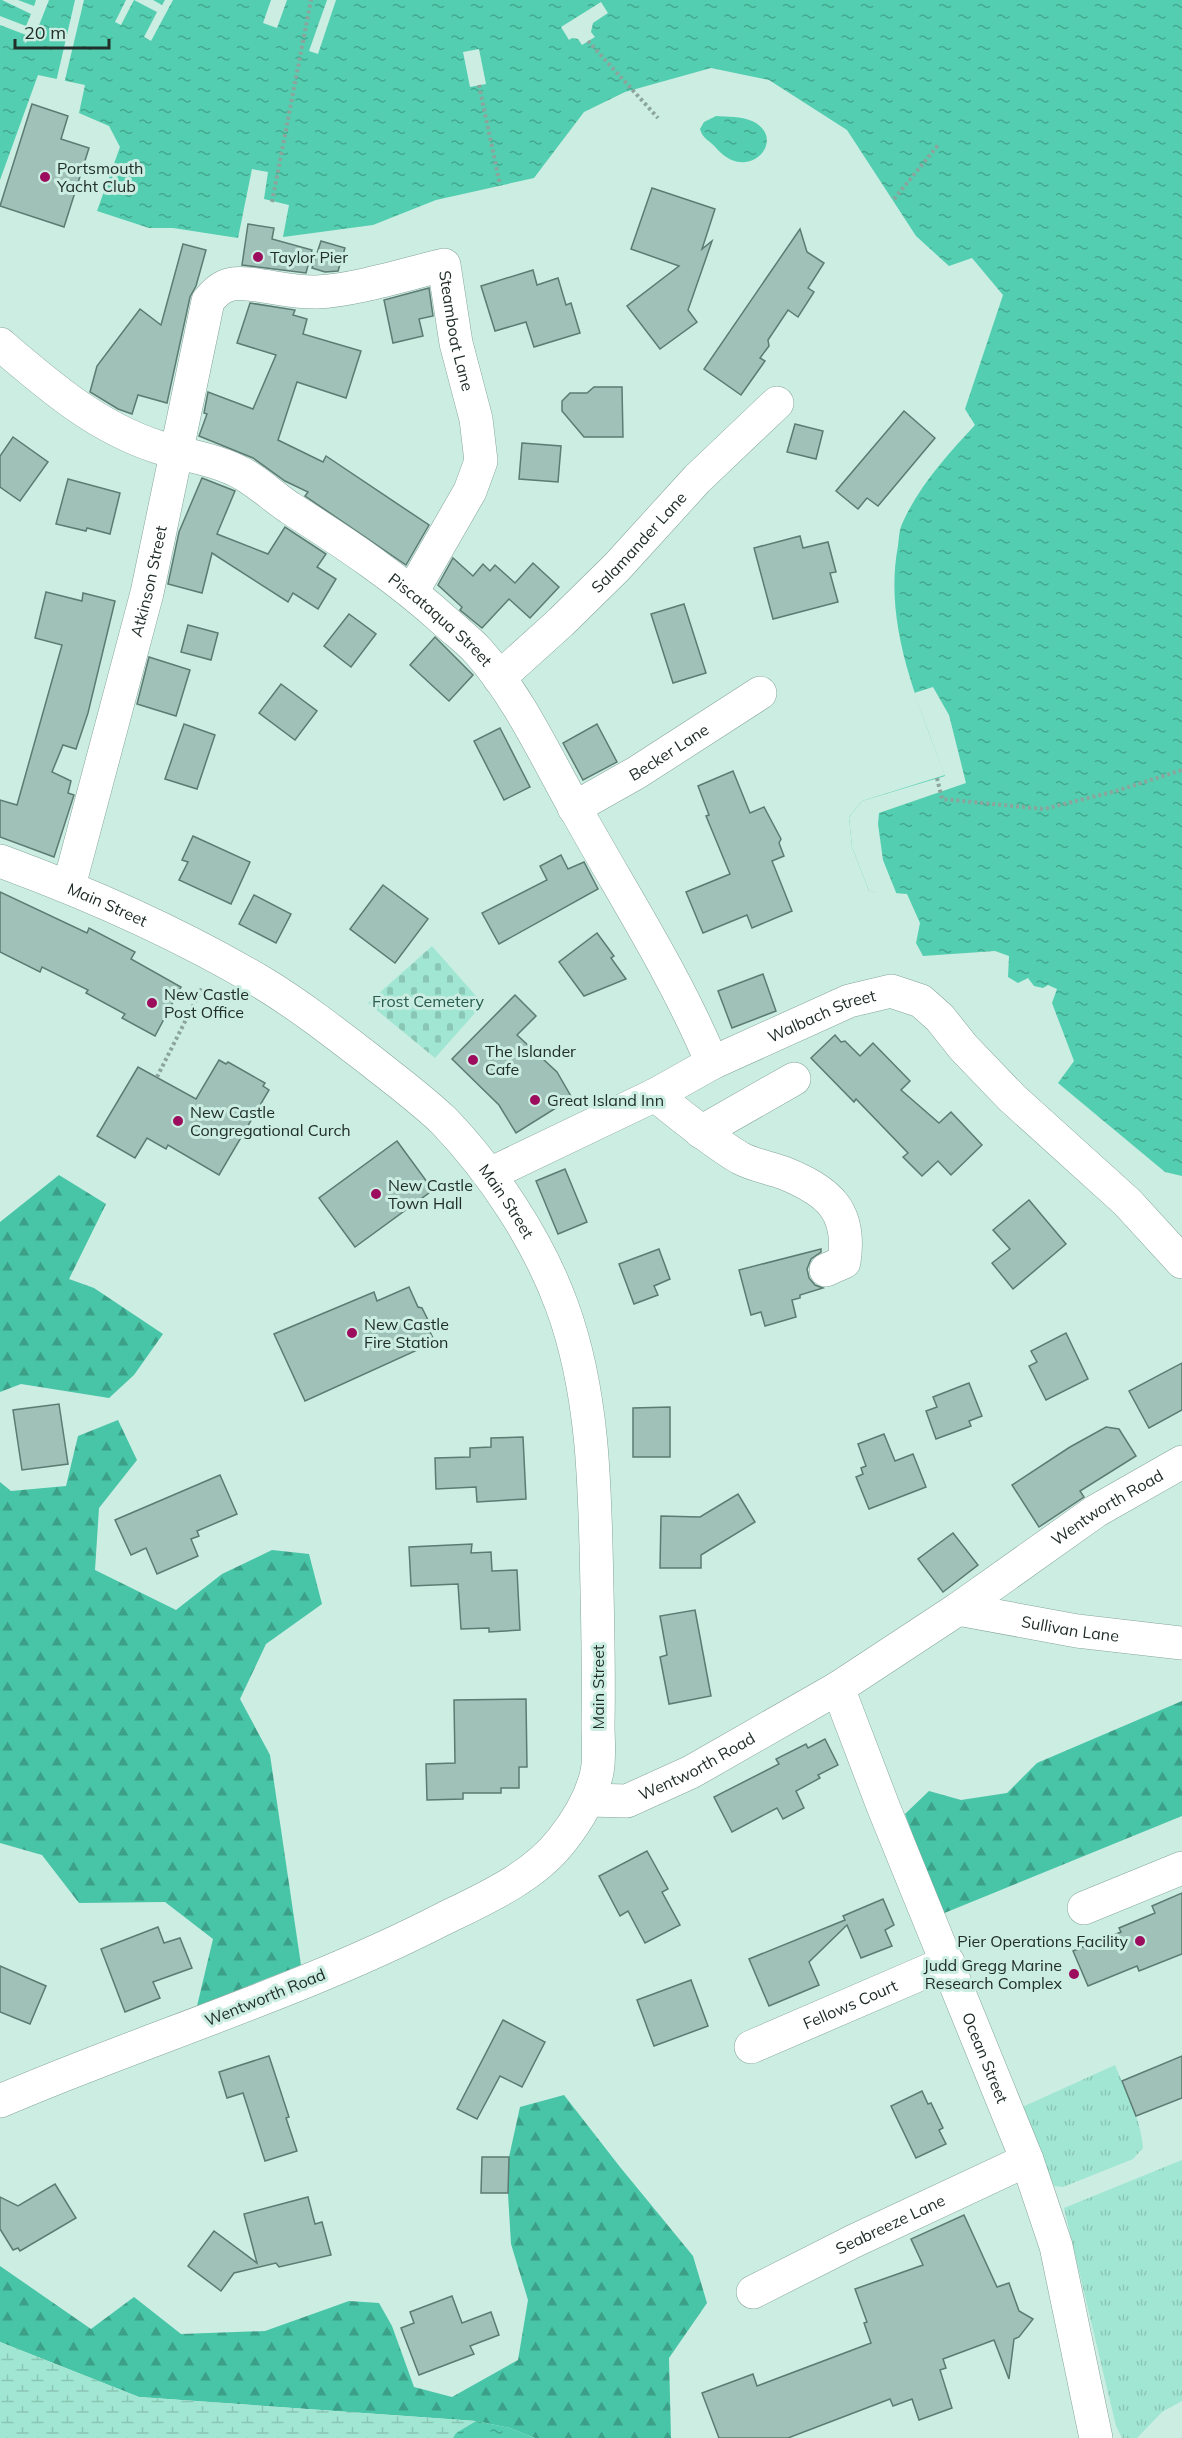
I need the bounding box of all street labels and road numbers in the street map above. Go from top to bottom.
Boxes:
street label: Steamboat Lane [435,269,478,393]
street label: Salamander Lane [587,487,691,597]
street label: Atkinson Street [126,523,171,639]
street label: Piscataqua Street [385,568,497,670]
street label: Becker Lane [625,719,712,785]
street label: Main Street [65,878,151,931]
street label: Walbach Street [764,985,878,1047]
street label: Main Street [475,1160,539,1242]
street label: Wentworth Road [1047,1465,1167,1550]
street label: Sullivan Lane [1020,1611,1120,1646]
street label: Main Street [588,1644,608,1729]
street label: Wentworth Road [635,1728,758,1804]
street label: Wentworth Road [202,1964,328,2030]
street label: Fellows Court [800,1975,901,2033]
street label: Ocean Street [958,2009,1013,2106]
street label: Seabreeze Lane [832,2190,948,2259]

